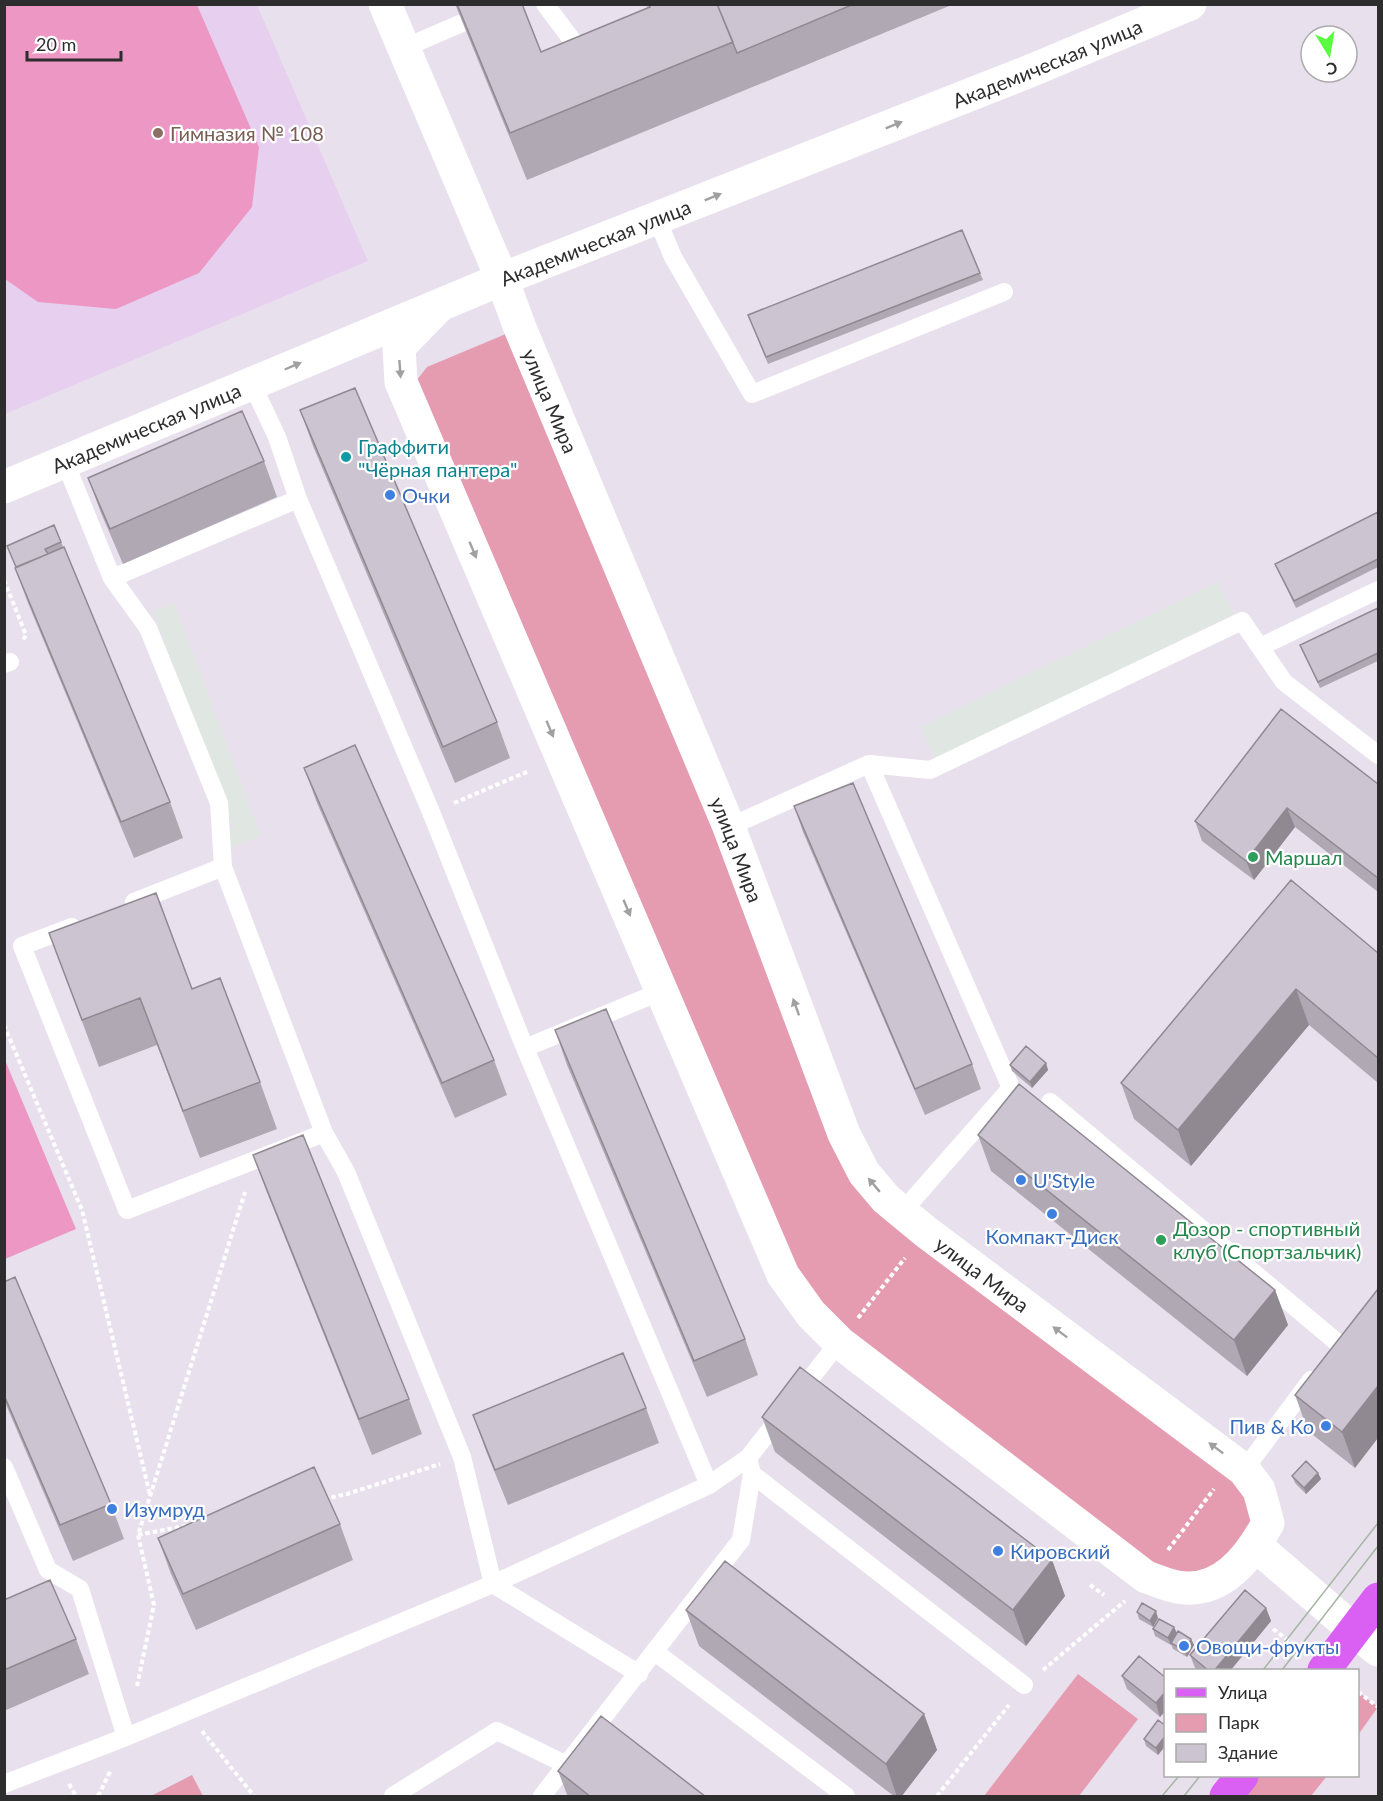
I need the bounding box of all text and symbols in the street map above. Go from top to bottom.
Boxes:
street label: Академическая улица [949,14,1145,112]
scale bar [27,24,122,62]
north arrow [1299,24,1359,84]
text: 20 m [36,33,76,55]
text: С [1325,59,1339,80]
one-way arrow [886,120,904,130]
place label: Гимназия № 108 [170,121,324,145]
marker: Гимназия № 108 [151,126,165,140]
one-way arrow [704,191,722,201]
street label: Академическая улица [497,194,694,291]
street label: улица Мира [518,345,583,457]
one-way arrow [395,360,405,379]
one-way arrow [285,362,302,371]
street label: Академическая улица [48,378,244,478]
place label: Граффити "Чёрная пантера" [358,434,517,481]
marker: Граффити "Чёрная пантера" [339,450,353,464]
place label: Очки [402,483,450,507]
marker: Очки [383,488,397,502]
one-way arrow [468,541,478,559]
one-way arrow [546,720,555,738]
street label: улица Мира [706,793,768,906]
place label: Маршал [1265,845,1343,869]
marker: Маршал [1246,850,1260,864]
one-way arrow [623,899,632,917]
one-way arrow [791,998,801,1016]
place label: U'Style [1033,1168,1095,1192]
marker: U'Style [1014,1173,1028,1187]
one-way arrow [868,1178,881,1193]
marker: Компакт-Диск [1045,1207,1059,1221]
place label: Дозор - спортивный клуб (Спортзальчик) [1173,1216,1361,1263]
place label: Компакт-Диск [986,1224,1119,1248]
street label: улица Мира [931,1231,1034,1317]
marker: Дозор - спортивный клуб (Спортзальчик) [1154,1233,1168,1247]
one-way arrow [1052,1326,1068,1338]
place label: Пив & Ко [1230,1414,1314,1438]
marker: Пив & Ко [1319,1419,1333,1433]
one-way arrow [1208,1442,1224,1455]
place label: Изумруд [124,1497,205,1521]
marker: Изумруд [105,1502,119,1516]
place label: Кировский [1010,1539,1110,1563]
marker: Кировский [991,1544,1005,1558]
place label: Овощи-фрукты [1196,1634,1340,1658]
marker: Овощи-фрукты [1177,1639,1191,1653]
legend [1164,1669,1359,1777]
text: Улица [1218,1681,1268,1703]
text: Парк [1218,1711,1260,1733]
text: Здание [1218,1741,1278,1763]

